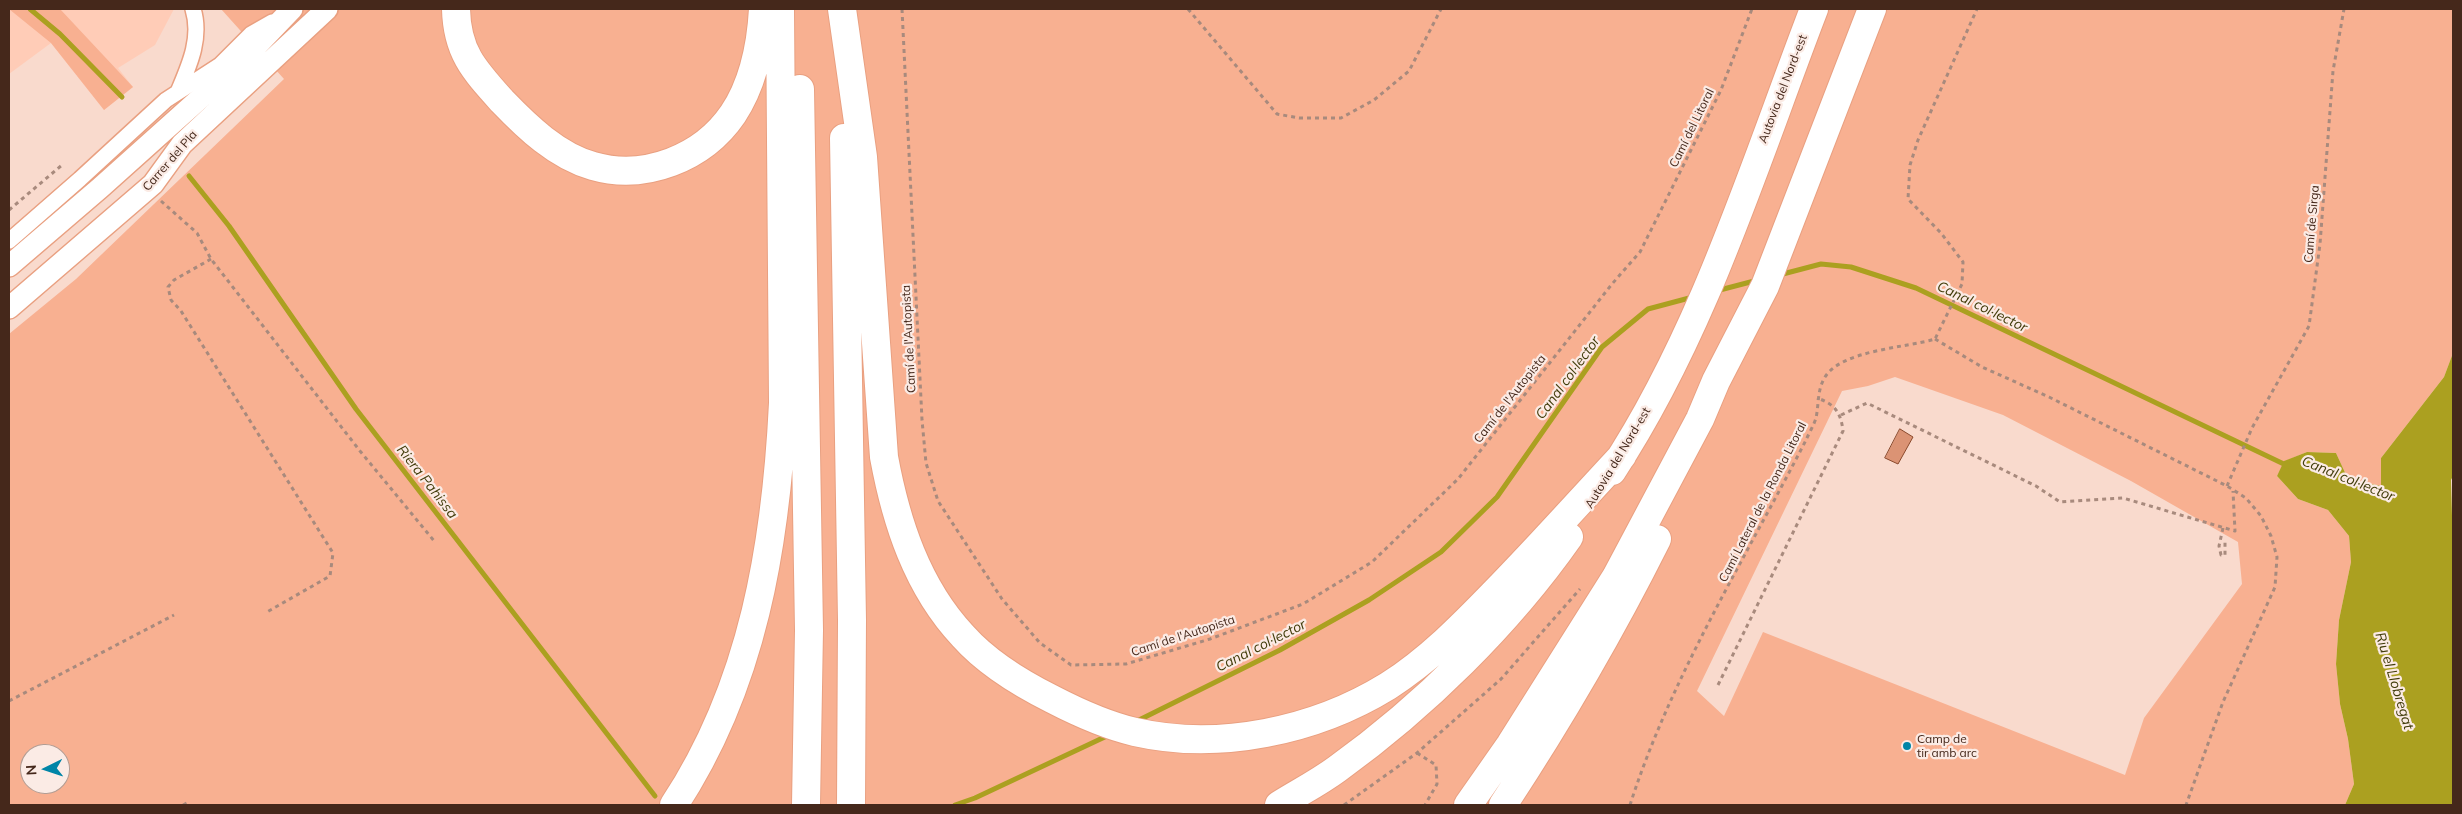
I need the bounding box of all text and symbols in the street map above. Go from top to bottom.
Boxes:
street label: Autovia del Nord-est [1756,33,1810,145]
street label: Camí del Litoral [1667,86,1717,170]
street label: Carrer del Pla [140,128,200,194]
street label: Camí de Sirga [2301,185,2323,263]
water label: Canal col·lector [1934,278,2030,336]
street label: Camí de l'Autopista [899,285,919,393]
water label: Canal col·lector [1532,333,1604,423]
street label: Camí de l'Autopista [1471,352,1549,446]
street label: Autovia del Nord-est [1582,405,1654,511]
street label: Camí Lateral de la Ronda Litoral [1716,419,1810,585]
water label: Riera Pahissa [393,442,461,522]
water label: Canal col·lector [2299,453,2397,505]
street label: Camí de l'Autopista [1129,612,1237,660]
water label: Canal col·lector [1213,616,1309,676]
water label: Riu el Llobregat [2371,630,2417,732]
place label: Camp de tir amb arc [1917,732,1977,760]
marker: Camp de tir amb arc [1901,740,1913,752]
north arrow [20,744,70,794]
text: N [22,764,40,776]

